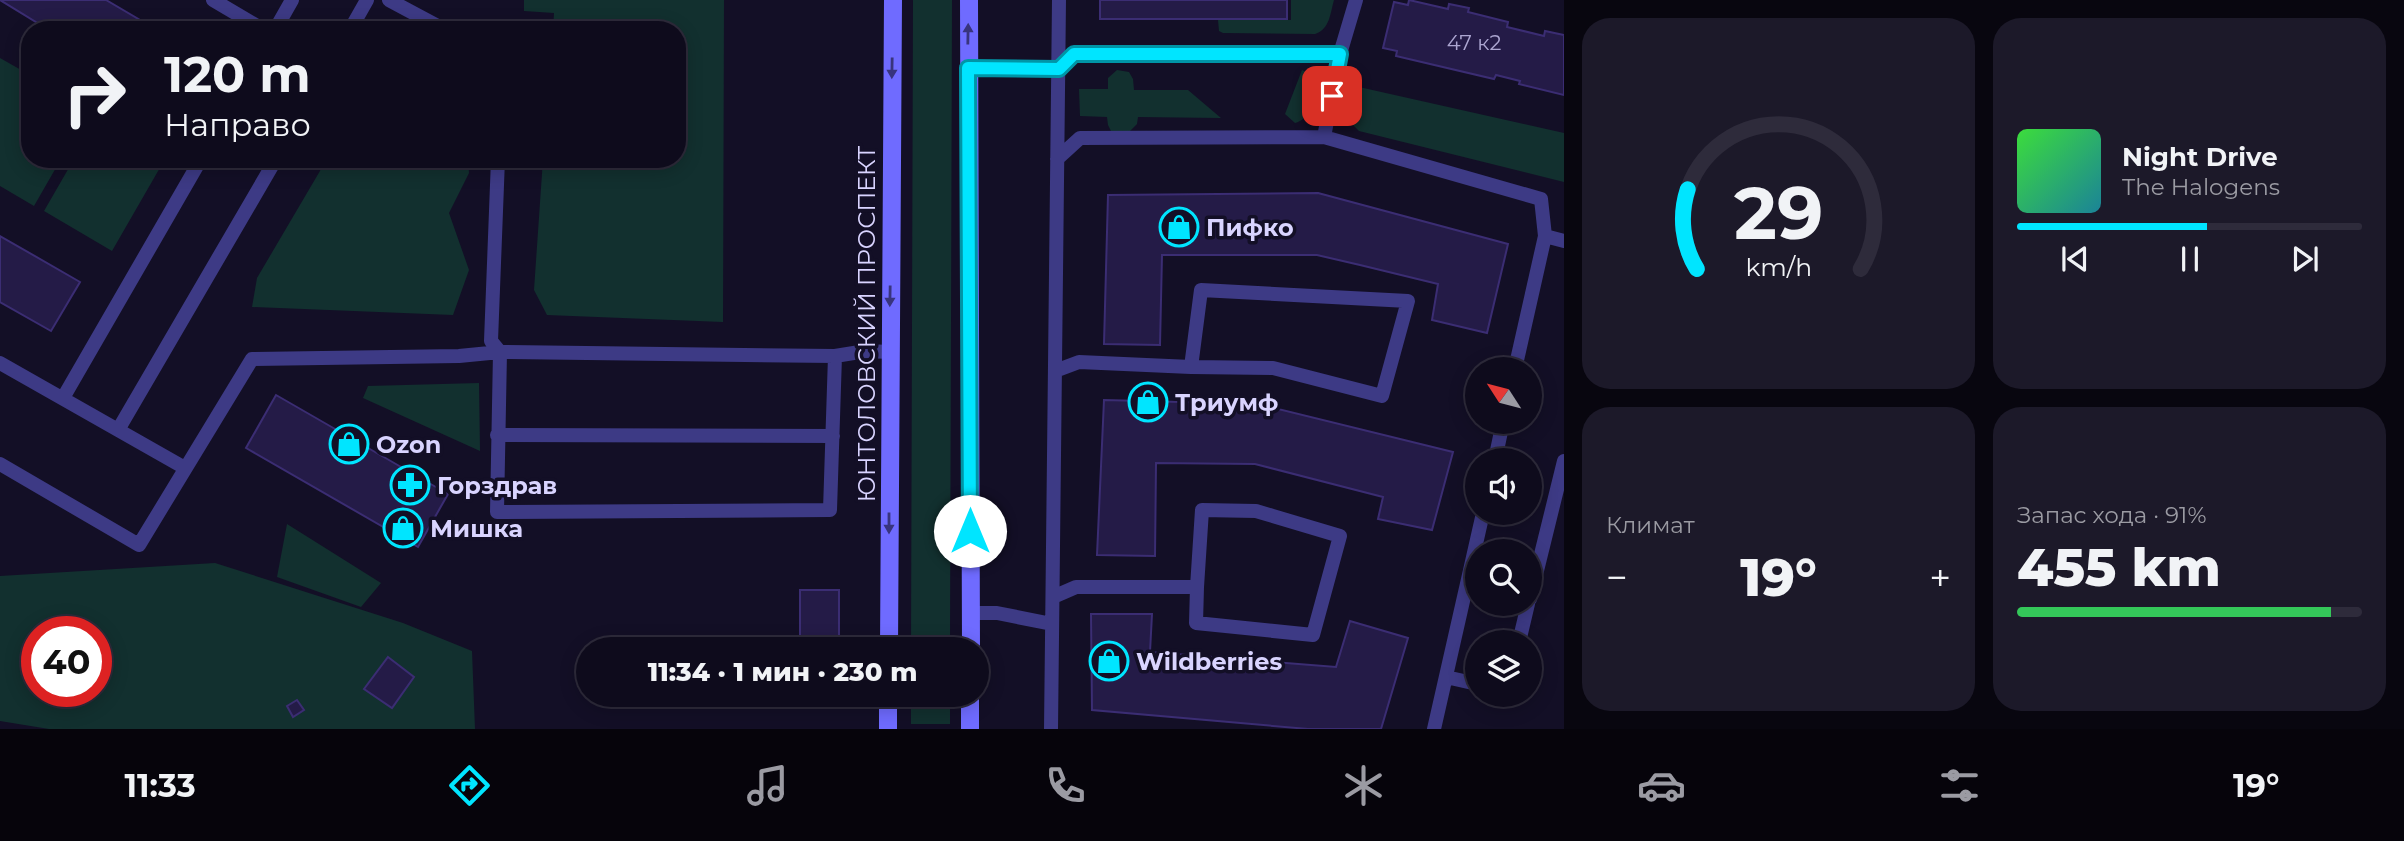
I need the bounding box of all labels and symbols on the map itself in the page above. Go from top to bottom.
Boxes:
one-way arrow [962,23,974,45]
house number: 47 к2 [1447,30,1501,55]
one-way arrow [887,57,898,79]
pin [1302,66,1362,126]
street label: ЮНТОЛОВСКИЙ ПРОСПЕКТ [852,146,881,502]
shop icon: Пифко [1158,206,1200,248]
place label: Пифко [1206,213,1294,242]
one-way arrow [884,285,896,307]
north arrow [1465,357,1542,434]
shop icon: Триумф [1127,381,1169,423]
place label: Триумф [1175,388,1278,417]
shop icon: Ozon [328,423,370,465]
place label: Ozon [376,430,441,459]
pharmacy icon: Горздрав [389,464,431,506]
place label: Горздрав [437,471,557,500]
position arrow [933,494,1007,568]
shop icon: Мишка [382,507,424,549]
one-way arrow [883,512,895,534]
place label: Мишка [430,514,523,543]
speed limit sign: 40 [21,616,112,707]
shop icon: Wildberries [1088,640,1130,682]
place label: Wildberries [1136,647,1282,676]

